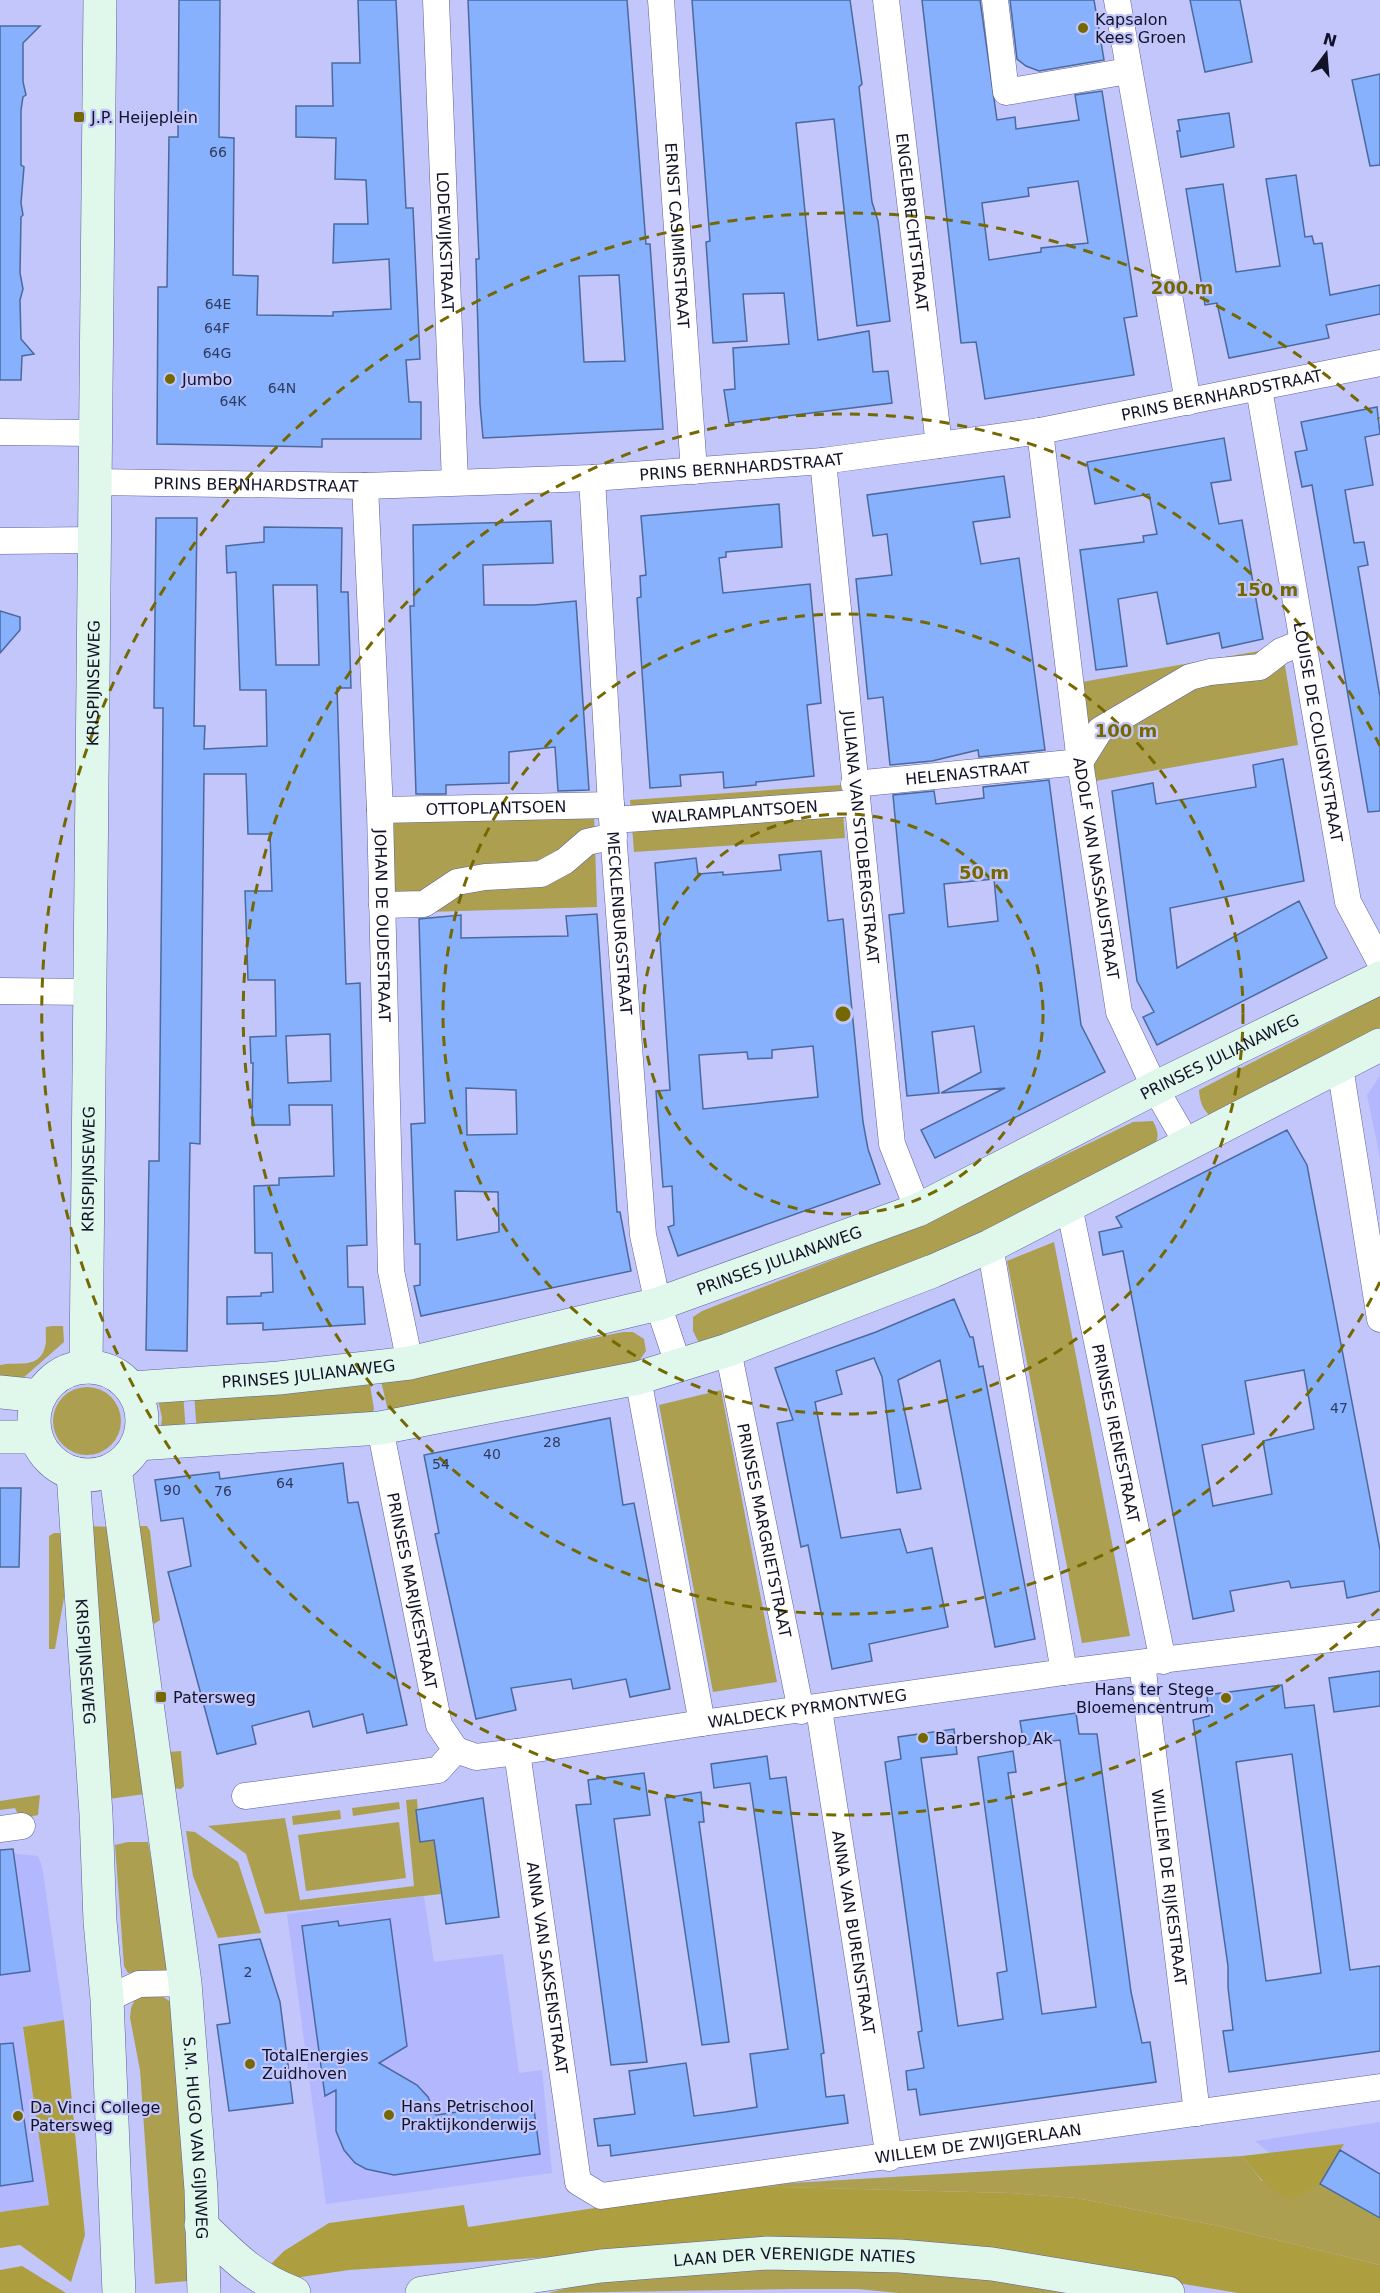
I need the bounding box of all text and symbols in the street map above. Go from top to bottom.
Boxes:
place label: Kapsalon Kees Groen [1095,10,1186,47]
marker: Kapsalon Kees Groen [1076,21,1090,35]
north arrow [1296,24,1356,84]
text: N [1321,29,1339,51]
place label: J.P. Heijeplein [90,108,198,127]
marker: J.P. Heijeplein [72,110,86,124]
street label: ENGELBRECHTSTRAAT [892,132,933,313]
street label: ERNST CASIMIRSTRAAT [662,142,693,329]
house number: 66 [209,144,227,160]
street label: LODEWIJKSTRAAT [433,171,458,313]
text: 200 m [1151,277,1213,298]
house number: 64E [205,296,231,312]
house number: 64F [204,320,230,336]
house number: 64G [203,345,231,361]
street label: PRINS BERNHARDSTRAAT [1119,365,1324,424]
place label: Jumbo [181,370,232,389]
marker: Jumbo [163,372,177,386]
house number: 64N [268,380,296,396]
house number: 64K [220,393,247,409]
street label: PRINS BERNHARDSTRAAT [639,449,845,484]
street label: PRINS BERNHARDSTRAAT [154,473,359,495]
text: 150 m [1236,579,1298,600]
street label: KRISPIJNSEWEG [83,620,103,746]
street label: LOUISE DE COLIGNYSTRAAT [1290,620,1347,844]
street label: JULIANA VAN STOLBERGSTRAAT [839,709,883,965]
text: 100 m [1095,720,1157,741]
street label: ADOLF VAN NASSAUSTRAAT [1070,756,1123,981]
street label: HELENASTRAAT [904,757,1031,788]
street label: OTTOPLANTSOEN [425,796,567,819]
street label: WALRAMPLANTSOEN [651,796,818,827]
street label: JOHAN DE OUDESTRAAT [371,828,395,1022]
street label: MECKLENBURGSTRAAT [603,831,636,1016]
text: 50 m [959,862,1009,883]
centre of rings [833,1004,853,1024]
street label: PRINSES JULIANAWEG [1137,1010,1302,1103]
street label: KRISPIJNSEWEG [78,1106,98,1232]
street label: PRINSES JULIANAWEG [694,1222,864,1299]
street label: PRINSES IRENESTRAAT [1088,1342,1144,1525]
street label: PRINSES JULIANAWEG [221,1355,396,1391]
house number: 47 [1330,1400,1348,1416]
street label: PRINSES MARGRIETSTRAAT [734,1421,795,1639]
house number: 28 [543,1434,561,1450]
house number: 40 [483,1446,501,1462]
house number: 54 [432,1456,450,1472]
house number: 64 [276,1475,294,1491]
house number: 90 [163,1482,181,1498]
house number: 76 [214,1483,232,1499]
street label: PRINSES MARIJKESTRAAT [384,1491,441,1691]
street label: KRISPIJNSEWEG [72,1598,99,1725]
place label: Hans ter Stege Bloemencentrum [1076,1680,1214,1717]
street label: WALDECK PYRMONTWEG [706,1685,908,1732]
place label: Patersweg [173,1688,256,1707]
marker: Patersweg [154,1690,168,1704]
marker: Hans ter Stege Bloemencentrum [1219,1691,1233,1705]
place label: Barbershop Ak [935,1729,1053,1748]
marker: Barbershop Ak [916,1731,930,1745]
street label: WILLEM DE RIJKESTRAAT [1148,1788,1191,1987]
street label: ANNA VAN BURENSTRAAT [829,1829,879,2036]
street label: ANNA VAN SAKSENSTRAAT [523,1860,572,2075]
house number: 2 [244,1964,252,1980]
street label: S.M. HUGO VAN GIJNWEG [180,2036,212,2239]
place label: TotalEnergies Zuidhoven [261,2046,369,2083]
marker: TotalEnergies Zuidhoven [243,2057,257,2071]
place label: Hans Petrischool Praktijkonderwijs [401,2097,537,2134]
place label: Da Vinci College Patersweg [30,2098,160,2135]
marker: Hans Petrischool Praktijkonderwijs [382,2108,396,2122]
marker: Da Vinci College Patersweg [11,2109,25,2123]
street label: WILLEM DE ZWIJGERLAAN [874,2119,1083,2167]
street label: LAAN DER VERENIGDE NATIES [673,2243,917,2270]

